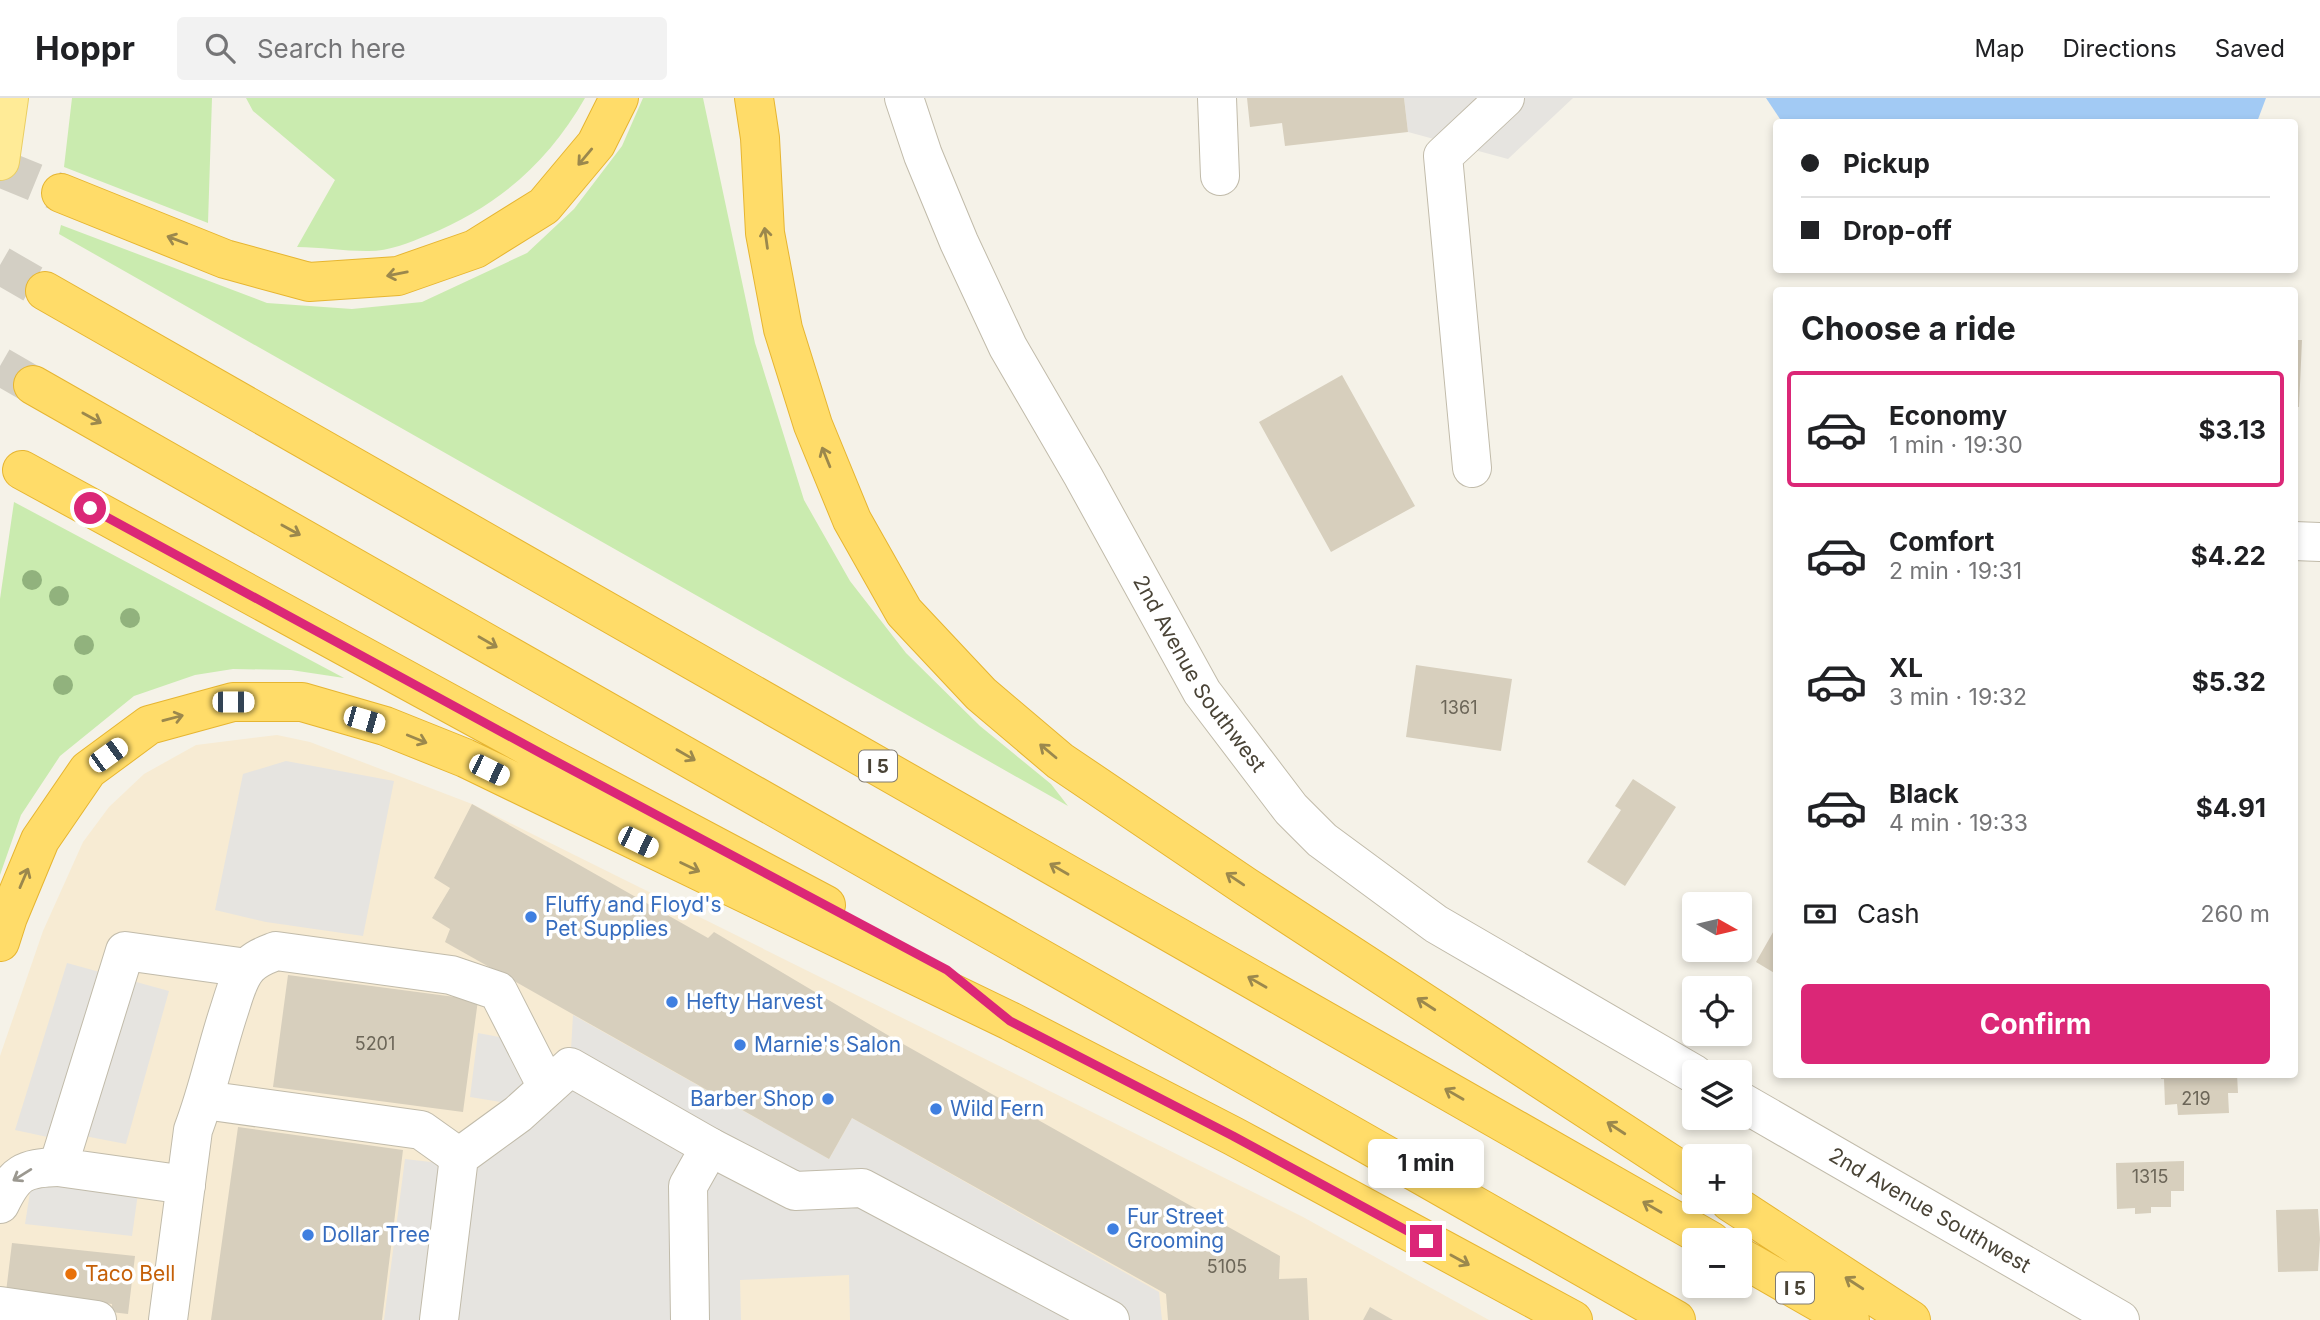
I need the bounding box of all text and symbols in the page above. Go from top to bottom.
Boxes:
search box [177,17,667,80]
text: Hoppr [35,28,135,68]
icon: search [201,29,239,67]
text: Search here [257,33,406,64]
text: Map [1975,34,2024,63]
text: Directions [2062,34,2177,63]
text: Saved [2215,34,2285,63]
one-way arrow [577,148,593,166]
text: Pickup [1843,148,1930,179]
text: Drop-off [1843,215,1952,246]
one-way arrow [760,228,773,250]
one-way arrow [166,233,188,246]
one-way arrow [386,268,409,282]
text: Choose a ride [1801,309,2016,348]
icon: car [1805,398,1868,461]
text: Economy [1889,400,2007,431]
one-way arrow [82,411,102,425]
text: $3.13 [2198,414,2266,445]
text: 1 min · 19:30 [1889,431,2023,459]
one-way arrow [819,447,832,468]
route start [74,492,106,524]
one-way arrow [280,523,300,537]
icon: car [1805,524,1868,587]
text: Comfort [1889,526,1994,557]
text: $4.22 [2191,540,2266,571]
text: 2 min · 19:31 [1889,557,2022,585]
street label: 2nd Avenue Southwest [1128,571,1271,777]
one-way arrow [478,636,498,650]
icon: car [1805,650,1868,713]
text: XL [1889,652,1923,683]
text: $5.32 [2192,666,2266,697]
text: 3 min · 19:32 [1889,683,2027,711]
car [213,692,255,713]
house number: 1361 [1441,697,1477,718]
car [341,704,388,736]
one-way arrow [162,711,184,724]
car [85,734,132,776]
one-way arrow [406,734,428,747]
one-way arrow [1039,743,1057,759]
one-way arrow [675,749,696,762]
road number: I 5 [859,750,897,782]
car [466,751,513,789]
icon: car [1805,776,1868,839]
text: Black [1889,778,1959,809]
text: $4.91 [2196,792,2266,823]
text: 4 min · 19:33 [1889,809,2028,837]
car [615,823,662,861]
one-way arrow [679,861,700,874]
one-way arrow [1049,862,1070,875]
one-way arrow [18,868,31,889]
one-way arrow [1226,872,1245,887]
place label: Fluffy and Floyd's Pet Supplies [545,892,722,941]
north arrow [1682,892,1752,962]
map controls [1682,892,1752,1298]
icon: cash [1801,895,1839,933]
text: Cash [1857,898,1920,929]
text: 260 m [2201,900,2270,928]
marker: Fluffy and Floyd's Pet Supplies [523,909,539,925]
one-way arrow [1247,975,1267,989]
button: locate [1682,976,1752,1046]
button: Confirm [1801,984,2270,1064]
place label: Hefty Harvest [686,989,823,1014]
marker: Hefty Harvest [664,994,680,1010]
one-way arrow [1416,997,1436,1011]
place label: Marnie's Salon [754,1032,901,1057]
house number: 5201 [355,1033,395,1054]
marker: Marnie's Salon [732,1037,748,1053]
button: layers [1682,1060,1752,1130]
place label: Barber Shop [690,1086,814,1111]
one-way arrow [1445,1087,1465,1101]
house number: 219 [2181,1088,2211,1109]
marker: Barber Shop [820,1091,836,1107]
place label: Wild Fern [950,1096,1044,1121]
marker: Wild Fern [928,1101,944,1117]
one-way arrow [1607,1121,1627,1135]
callout: 1 min [1368,1140,1484,1188]
street label: 2nd Avenue Southwest [1825,1142,2035,1278]
button: + [1682,1144,1752,1214]
text: 1 min [1398,1149,1454,1177]
house number: 1315 [2132,1166,2168,1187]
one-way arrow [13,1167,32,1182]
one-way arrow [1642,1200,1663,1213]
place label: Fur Street Grooming [1127,1204,1224,1253]
marker: Fur Street Grooming [1105,1221,1121,1237]
place label: Dollar Tree [322,1222,430,1247]
route end [1410,1225,1442,1257]
marker: Dollar Tree [300,1227,316,1243]
button: − [1682,1228,1752,1298]
one-way arrow [1449,1254,1470,1267]
house number: 5105 [1207,1256,1247,1277]
place label: Taco Bell [85,1261,175,1286]
marker: Taco Bell [63,1266,79,1282]
road number: I 5 [1776,1272,1814,1304]
one-way arrow [1844,1276,1864,1290]

